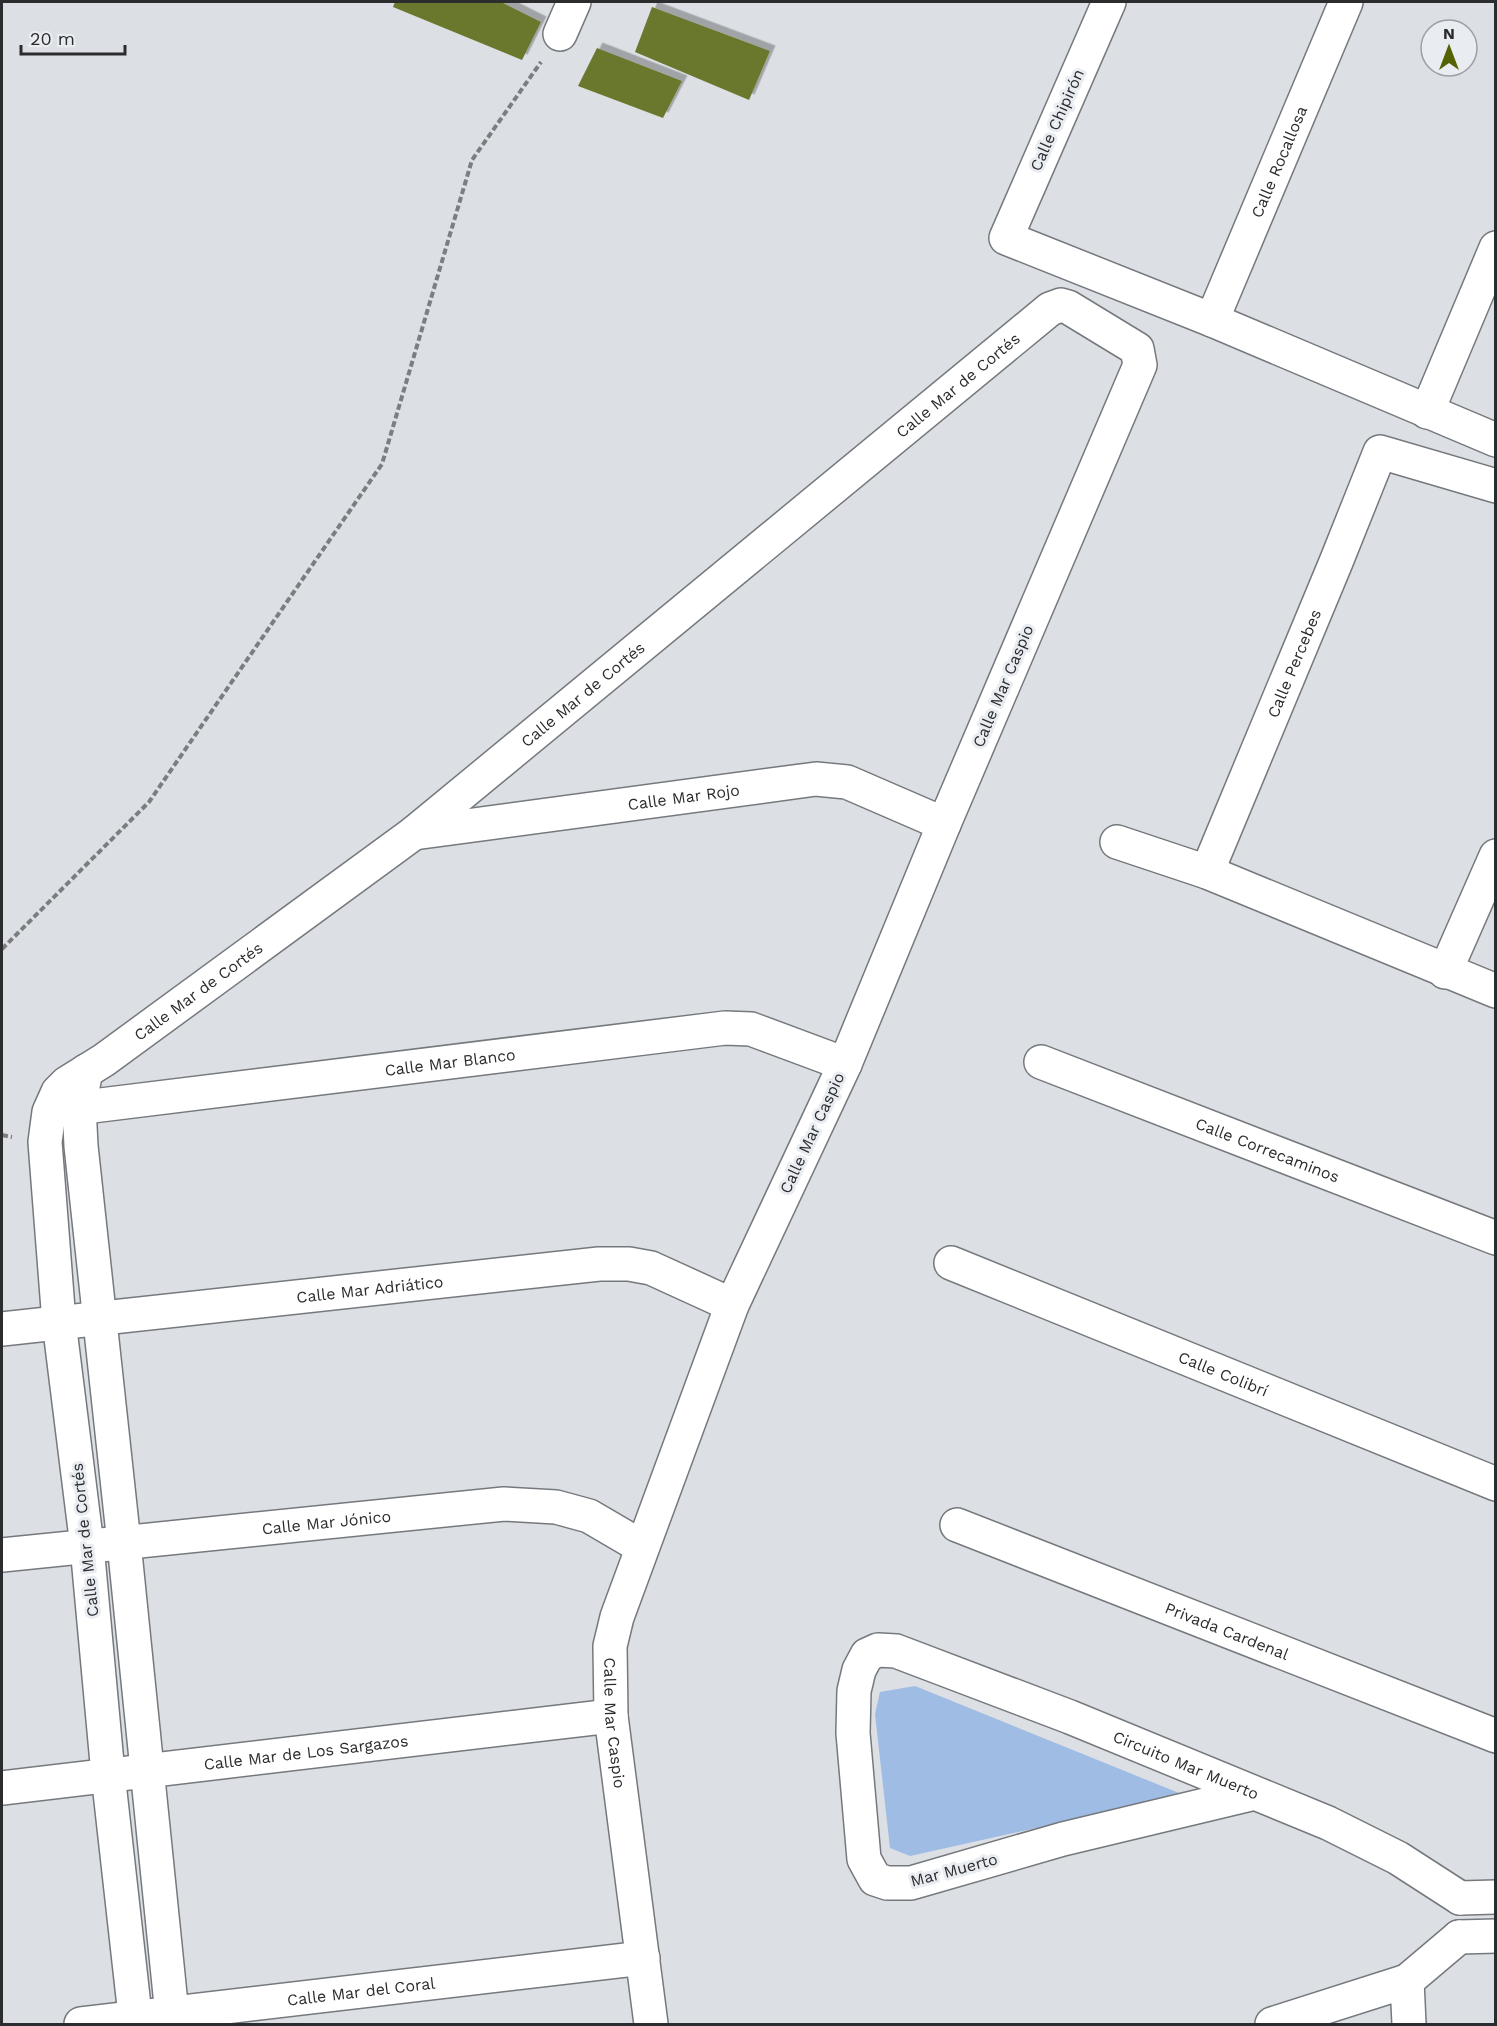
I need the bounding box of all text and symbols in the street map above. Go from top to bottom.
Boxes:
scale bar [21,18,124,56]
north arrow [1419,18,1479,78]
text: N [1443,24,1455,43]
text: 20 m [30,28,75,49]
street label: Calle Chipirón [1026,66,1088,174]
street label: Calle Rocallosa [1247,103,1311,220]
street label: Calle Mar de Cortés [892,329,1023,442]
street label: Calle Percebes [1263,606,1325,720]
street label: Calle Mar Caspio [969,622,1037,750]
street label: Calle Mar de Cortés [517,638,648,751]
street label: Calle Mar Rojo [626,780,741,814]
street label: Calle Mar de Cortés [130,938,266,1044]
street label: Calle Mar Blanco [384,1044,517,1079]
street label: Calle Mar Caspio [776,1070,848,1196]
street label: Calle Correcaminos [1193,1113,1342,1186]
street label: Calle Mar Adriático [295,1272,444,1306]
street label: Calle Colibrí [1176,1347,1271,1400]
street label: Calle Mar de Cortés [67,1462,103,1618]
street label: Calle Mar Jónico [261,1506,392,1538]
street label: Privada Cardenal [1162,1598,1292,1664]
street label: Calle Mar Caspio [601,1657,630,1789]
street label: Circuito Mar Muerto [1110,1726,1262,1803]
street label: Calle Mar de Los Sargazos [203,1731,409,1774]
street label: Mar Muerto [908,1849,1000,1891]
street label: Calle Mar del Coral [286,1973,436,2009]

